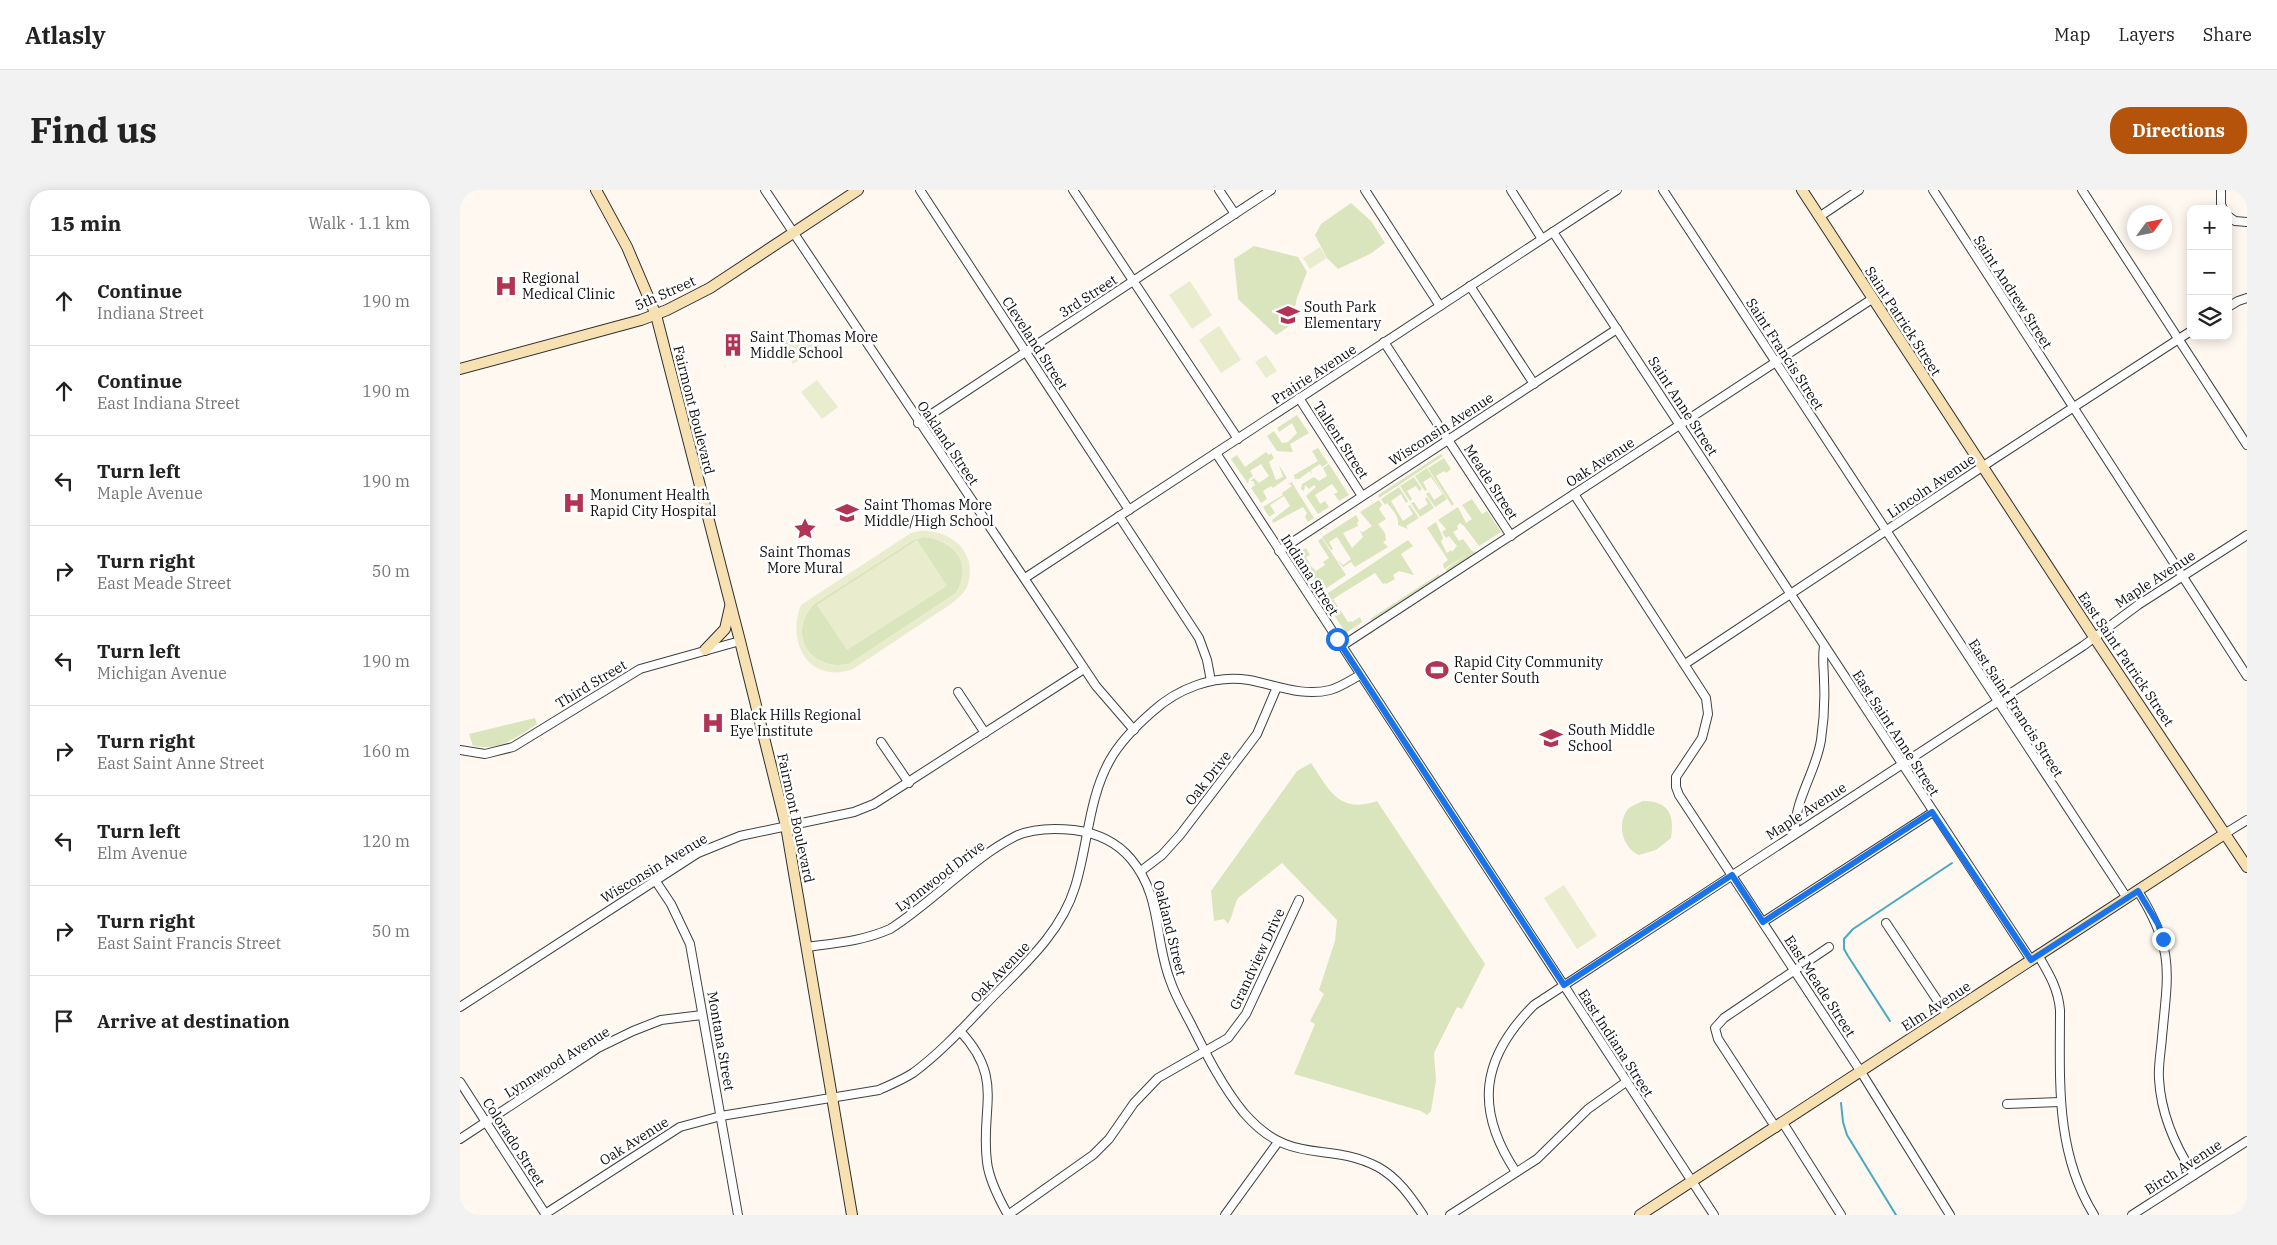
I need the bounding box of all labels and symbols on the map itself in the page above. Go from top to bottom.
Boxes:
north arrow [2127,205,2172,250]
street label: Saint Andrew Street [1970,232,2056,352]
street label: Saint Patrick Street [1861,263,1945,379]
place label: Regional Medical Clinic [522,269,615,303]
street label: 3rd Street [1056,271,1120,321]
street label: 5th Street [632,272,698,314]
hospital icon: Regional Medical Clinic [493,273,519,299]
street label: Cleveland Street [998,293,1072,393]
street label: Saint Francis Street [1742,295,1828,413]
place label: South Park Elementary [1304,298,1382,332]
school or university icon: South Park Elementary [1275,302,1301,328]
place label: Saint Thomas More Middle School [750,328,878,362]
building icon: Saint Thomas More Middle School [720,332,746,358]
street label: Prairie Avenue [1268,340,1360,408]
street label: Fairmont Boulevard [669,344,719,477]
street label: Saint Anne Street [1644,353,1722,459]
street label: Wisconsin Avenue [1385,388,1497,470]
street label: Oakland Street [913,397,983,489]
street label: Tallent Street [1309,398,1373,482]
street label: Oak Avenue [1562,433,1638,491]
street label: Meade Street [1460,441,1522,523]
street label: Lincoln Avenue [1884,450,1978,522]
place label: Monument Health Rapid City Hospital [590,486,717,520]
hospital icon: Monument Health Rapid City Hospital [561,490,587,516]
place label: Saint Thomas More Middle/High School [864,496,994,530]
school or university icon: Saint Thomas More Middle/High School [834,500,860,526]
place icon: Saint Thomas More Mural [792,516,818,542]
street label: Indiana Street [1277,531,1343,619]
place label: Saint Thomas More Mural [760,543,851,577]
street label: Maple Avenue [2111,546,2199,612]
street label: East Saint Patrick Street [2074,588,2178,730]
route start [1326,628,1349,651]
street label: East Saint Francis Street [1965,635,2067,781]
place label: Rapid City Community Center South [1454,653,1603,687]
street label: Third Street [552,656,630,712]
sports icon: Rapid City Community Center South [1424,657,1450,683]
street label: East Saint Anne Street [1849,667,1943,799]
place label: Black Hills Regional Eye Institute [730,706,861,740]
hospital icon: Black Hills Regional Eye Institute [700,710,726,736]
place label: South Middle School [1568,721,1655,755]
school or university icon: South Middle School [1538,725,1564,751]
street label: Oak Drive [1181,747,1235,809]
street label: Fairmont Boulevard [773,752,819,885]
street label: Maple Avenue [1762,778,1850,844]
street label: Wisconsin Avenue [597,829,711,907]
street label: Lynnwood Drive [892,837,988,915]
street label: Oakland Street [1149,878,1191,978]
street label: Grandview Drive [1226,905,1288,1013]
route end [2152,928,2175,951]
street label: East Meade Street [1780,932,1860,1040]
street label: Oak Avenue [966,938,1034,1006]
street label: Elm Avenue [1898,977,1974,1035]
street label: East Indiana Street [1574,986,1658,1100]
street label: Montana Street [703,990,739,1092]
street label: Lynnwood Avenue [501,1022,613,1102]
street label: Colorado Street [479,1094,549,1190]
street label: Oak Avenue [596,1113,672,1169]
street label: Birch Avenue [2141,1135,2225,1199]

